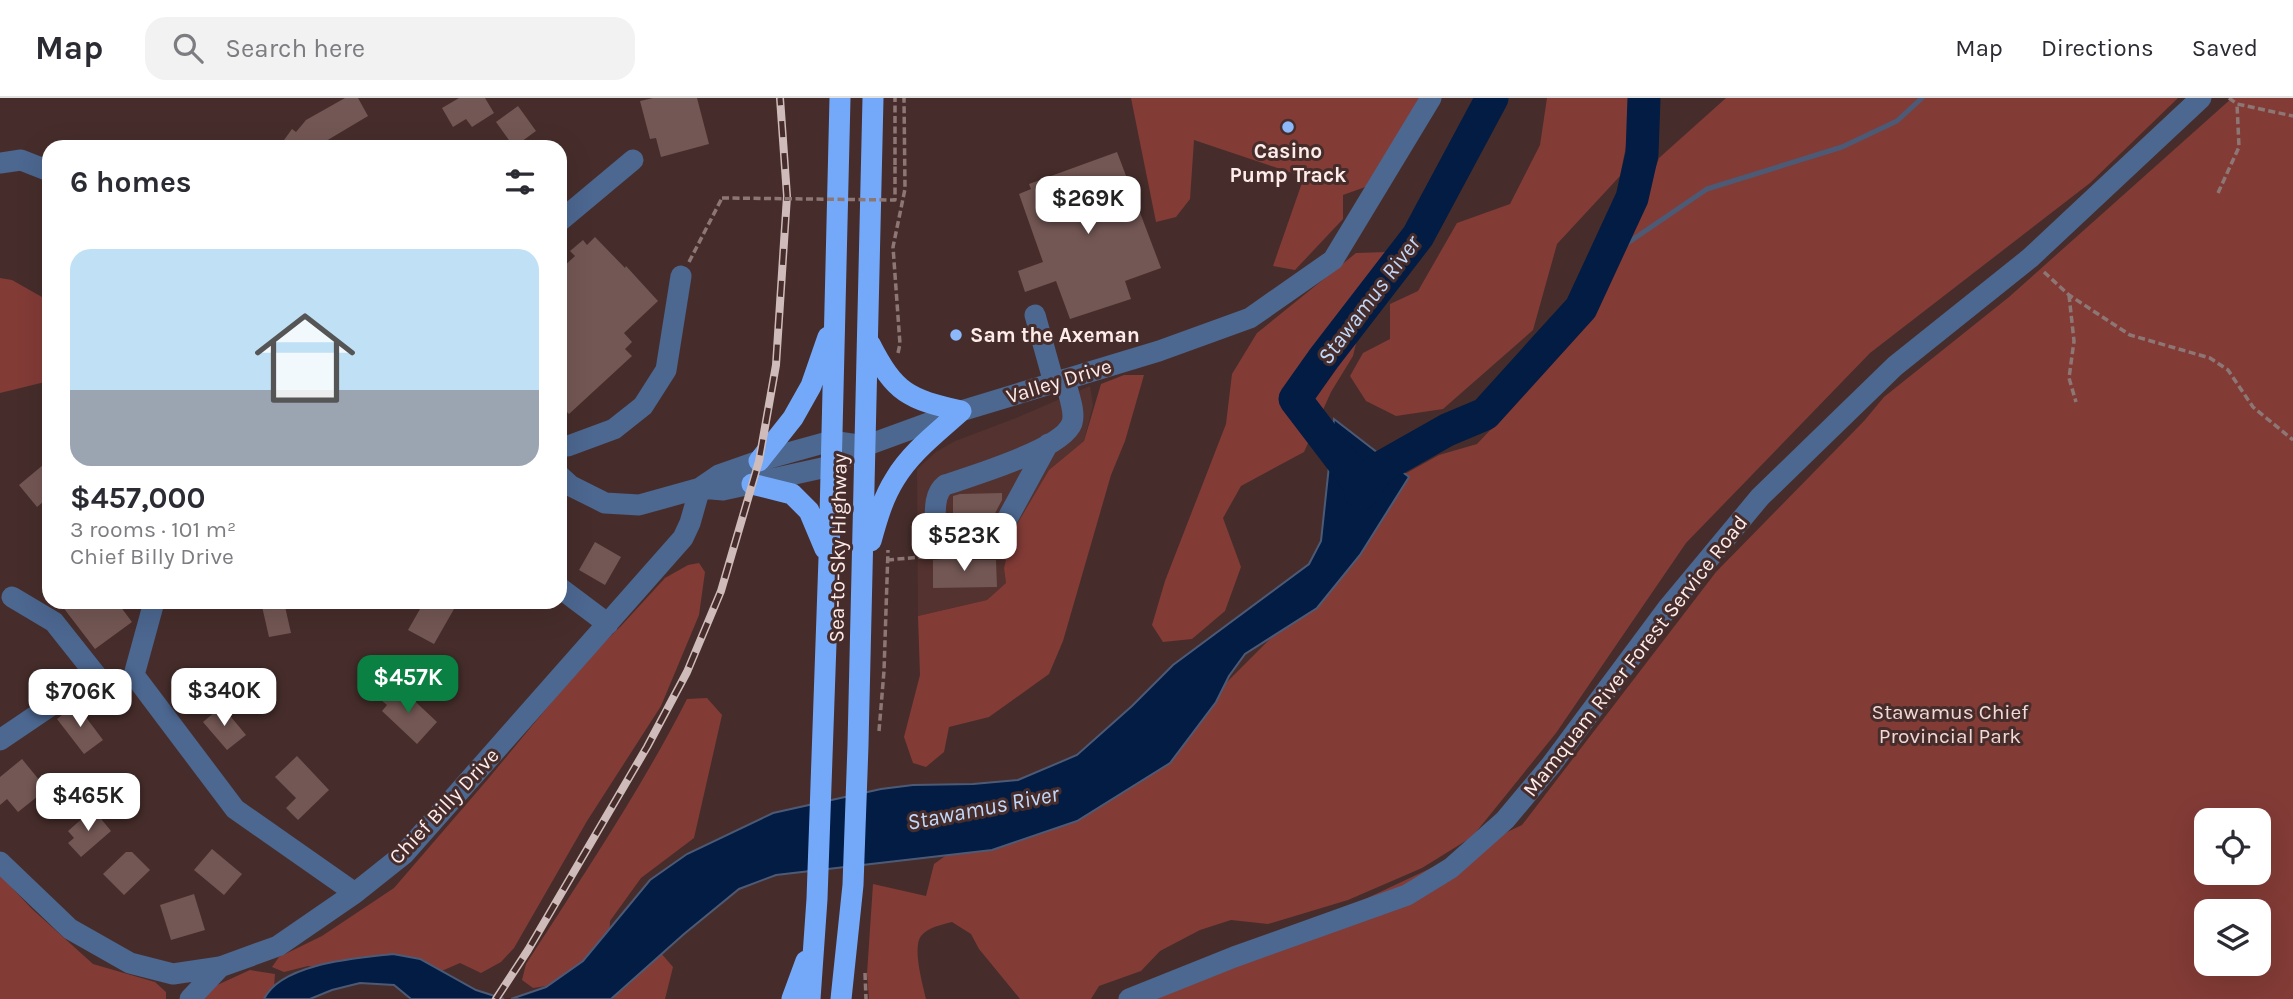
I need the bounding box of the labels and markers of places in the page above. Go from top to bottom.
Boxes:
marker: Casino Pump Track [1280,119,1296,135]
place label: Casino Pump Track [1230,139,1347,187]
pin: $269K [1039,176,1137,236]
place label: Sam the Axeman [970,323,1140,347]
marker: Sam the Axeman [948,327,964,343]
pin: $523K [915,514,1013,573]
pin: $457K [359,656,457,715]
pin: $340K [175,668,273,728]
pin: $706K [31,670,129,729]
pin: $465K [39,774,137,833]

